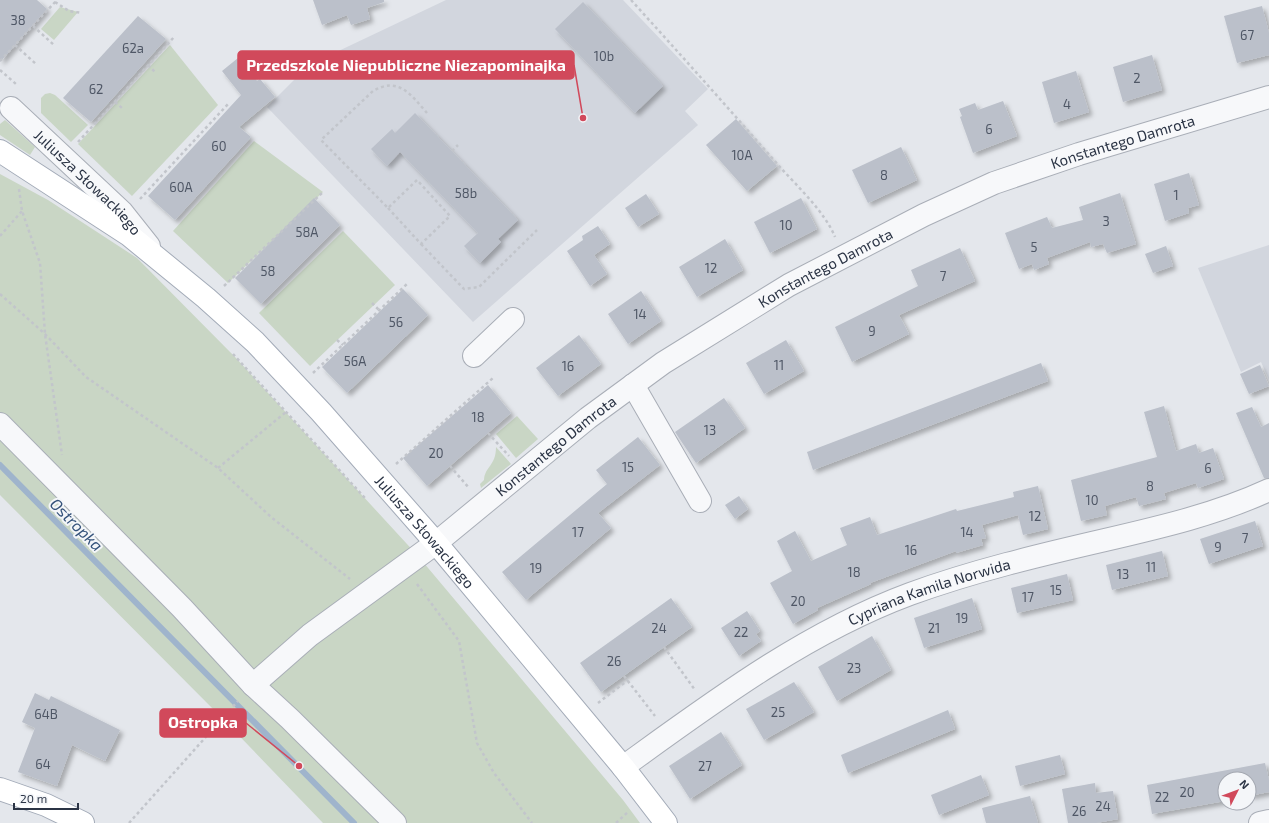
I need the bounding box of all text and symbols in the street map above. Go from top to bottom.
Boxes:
house number: 38 [10,12,26,28]
house number: 67 [1240,27,1254,43]
house number: 62a [122,40,144,56]
house number: 10b [594,48,614,64]
callout: Przedszkole Niepubliczne Niezapominajka [238,51,574,79]
text: Przedszkole Niepubliczne Niezapominajka [246,55,566,74]
house number: 2 [1133,70,1141,86]
house number: 62 [89,81,103,97]
house number: 4 [1063,96,1071,112]
street label: Konstantego Damrota [1048,111,1197,172]
house number: 6 [985,121,993,137]
street label: Juliusza Słowackiego [31,126,146,238]
house number: 60 [211,138,227,154]
house number: 10A [731,147,753,163]
house number: 8 [880,167,888,183]
house number: 60A [169,179,193,195]
house number: 58b [455,185,477,201]
house number: 1 [1173,187,1179,203]
house number: 3 [1102,213,1110,229]
house number: 10 [779,217,793,233]
house number: 58A [296,224,318,240]
street label: Konstantego Damrota [755,224,895,311]
house number: 5 [1031,239,1038,255]
house number: 12 [705,260,717,276]
house number: 58 [261,263,275,279]
house number: 7 [940,268,947,284]
house number: 14 [633,306,647,322]
house number: 56 [389,314,403,330]
house number: 9 [868,323,876,339]
house number: 56A [344,353,366,369]
house number: 11 [774,357,784,373]
house number: 16 [562,358,574,374]
street label: Konstantego Damrota [491,392,619,500]
house number: 18 [471,409,485,425]
house number: 13 [704,422,716,438]
house number: 20 [428,445,444,461]
house number: 15 [622,459,634,475]
house number: 6 [1204,460,1212,476]
street label: Juliusza Słowackiego [372,471,479,592]
house number: 8 [1146,478,1154,494]
house number: 10 [1085,492,1099,508]
water label: Ostropka [47,494,107,554]
house number: 12 [1029,508,1041,524]
house number: 17 [572,524,584,540]
house number: 14 [960,524,974,540]
house number: 7 [1242,530,1249,546]
house number: 9 [1214,539,1222,555]
house number: 16 [905,542,917,558]
street label: Cypriana Kamila Norwida [845,554,1012,629]
house number: 11 [1146,559,1156,575]
house number: 19 [530,560,542,576]
house number: 18 [847,564,861,580]
house number: 13 [1117,566,1129,582]
house number: 15 [1050,582,1062,598]
house number: 17 [1022,589,1034,605]
house number: 20 [790,593,806,609]
house number: 19 [956,610,968,626]
house number: 24 [651,620,667,636]
house number: 21 [928,620,940,636]
house number: 22 [734,624,748,640]
house number: 26 [607,653,621,669]
house number: 23 [847,660,861,676]
house number: 25 [771,704,785,720]
house number: 64B [34,706,58,722]
callout: Ostropka [160,709,246,737]
text: Ostropka [168,712,238,731]
house number: 64 [35,756,51,772]
house number: 27 [698,758,712,774]
north arrow [1217,771,1257,811]
text: N [1237,777,1252,791]
house number: 20 [1179,784,1195,800]
scale bar [14,785,78,811]
house number: 22 [1155,789,1169,805]
text: 20 m [20,791,47,805]
house number: 24 [1095,798,1111,814]
house number: 26 [1072,803,1086,819]

